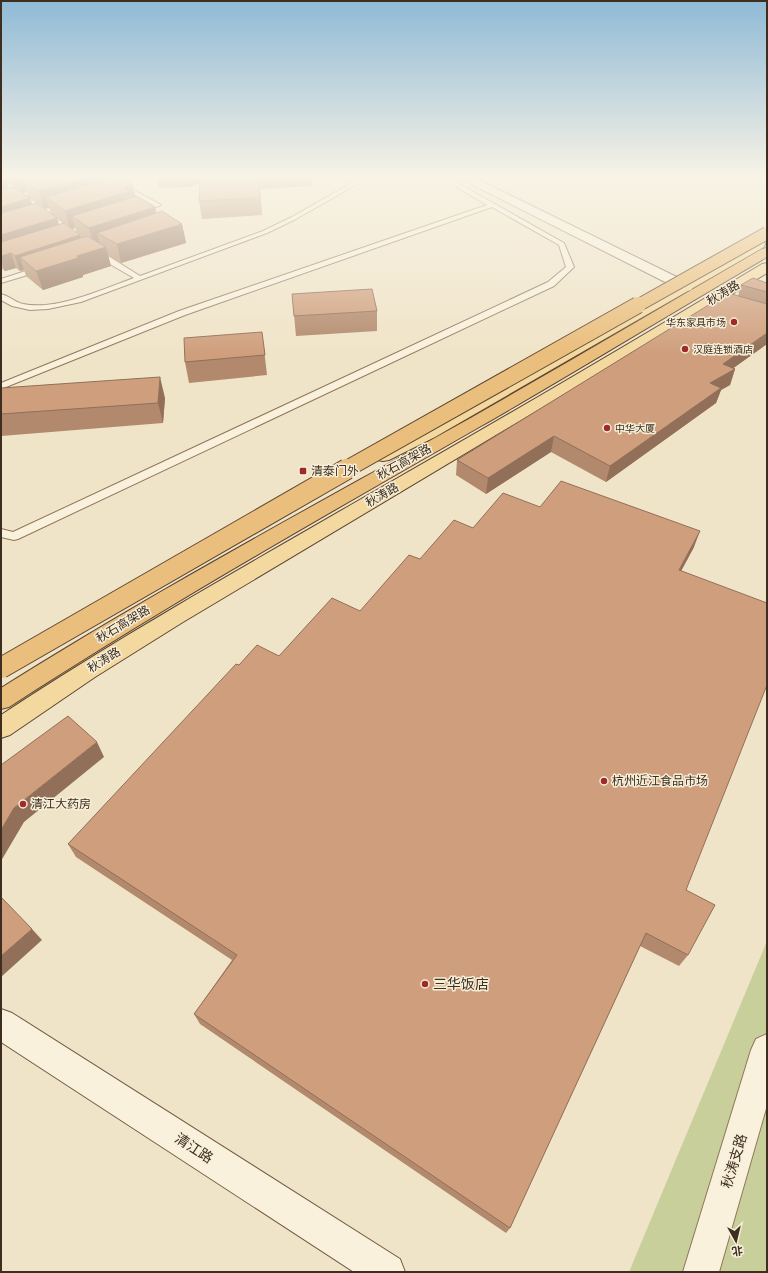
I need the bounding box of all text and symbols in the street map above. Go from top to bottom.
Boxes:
street label: 秋涛路 [703,277,742,308]
place label: 华东家具市场 [666,316,726,329]
marker: 华东家具市场 [729,317,739,327]
place label: 汉庭连锁酒店 [693,343,753,356]
marker: 汉庭连锁酒店 [680,344,690,354]
place label: 中华大厦 [615,422,655,435]
marker: 中华大厦 [602,423,612,433]
street label: 秋石高架路 [374,440,434,483]
place label: 清泰门外 [311,463,359,478]
marker: 清泰门外 [298,466,308,476]
street label: 秋涛路 [362,479,401,510]
street label: 秋石高架路 [93,602,152,645]
street label: 秋涛路 [84,644,123,675]
place label: 杭州近江食品市场 [612,773,708,788]
marker: 杭州近江食品市场 [599,776,609,786]
place label: 清江大药房 [31,796,91,811]
marker: 清江大药房 [18,799,28,809]
place label: 三华饭店 [433,975,489,993]
marker: 三华饭店 [420,979,430,989]
street label: 清江路 [171,1129,217,1167]
street label: 秋涛支路 [717,1132,751,1190]
north arrow [716,1221,756,1261]
text: 北 [731,1243,744,1259]

